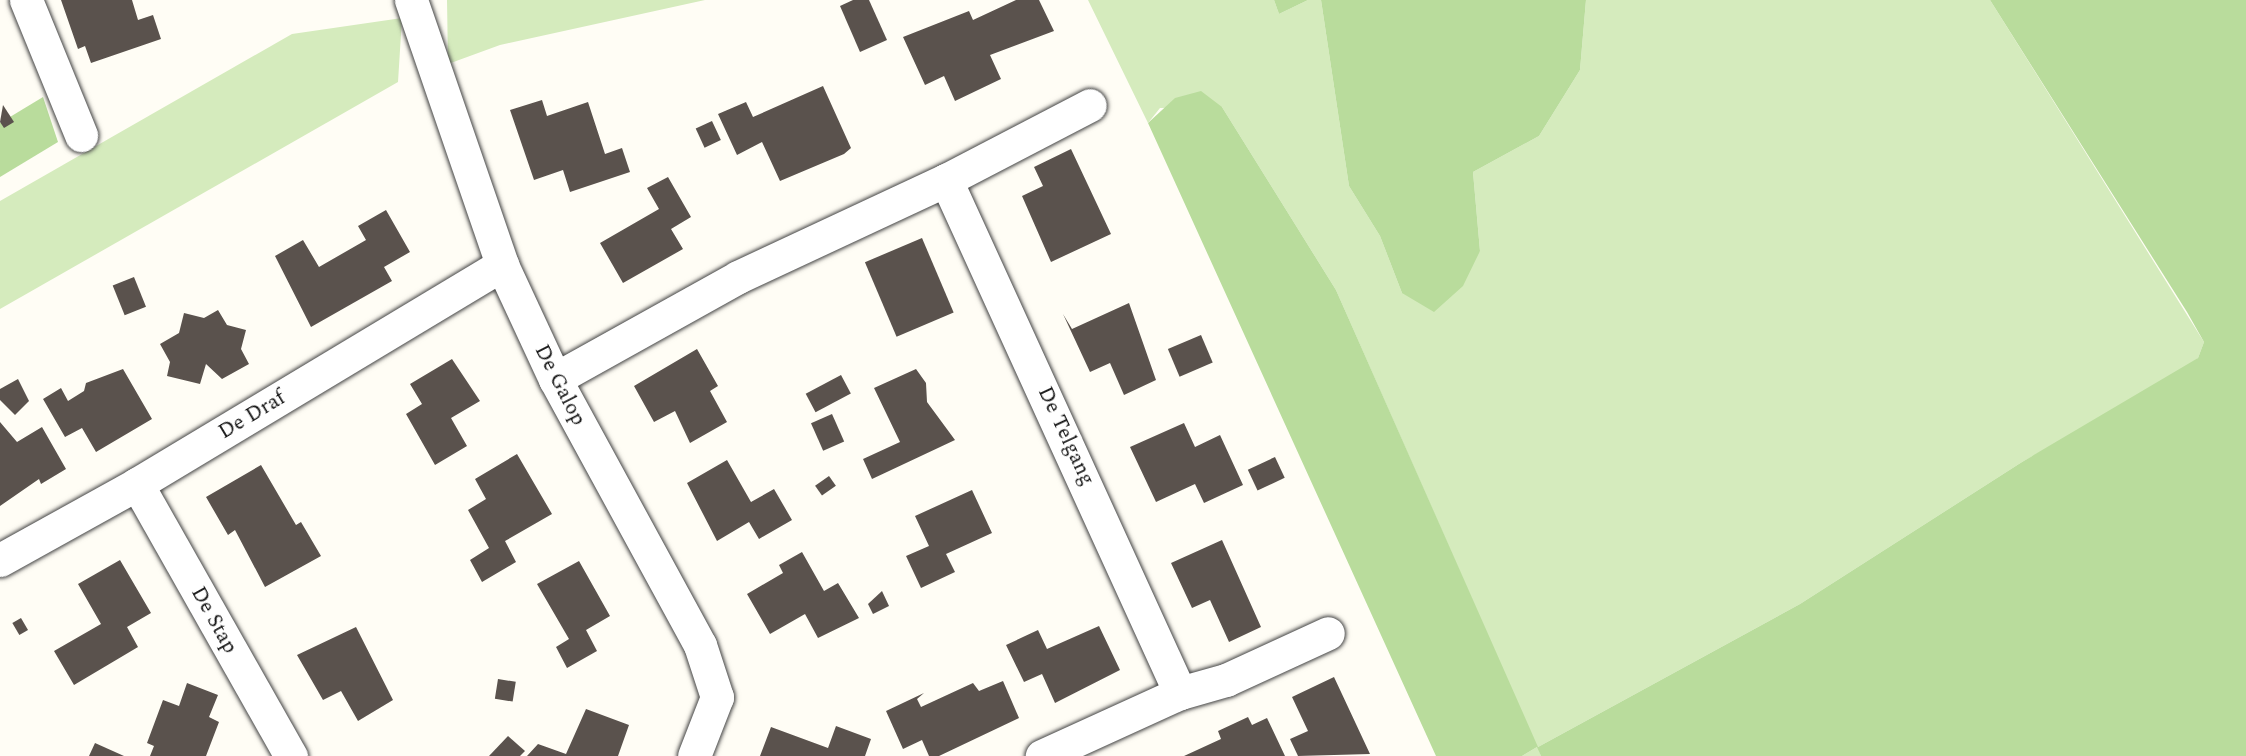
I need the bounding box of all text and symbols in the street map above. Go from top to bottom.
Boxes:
street label: De Galop [529,340,591,430]
street label: De Telgang [1032,383,1100,489]
street label: De Draf [214,385,290,445]
street label: De Stap [185,582,243,658]

